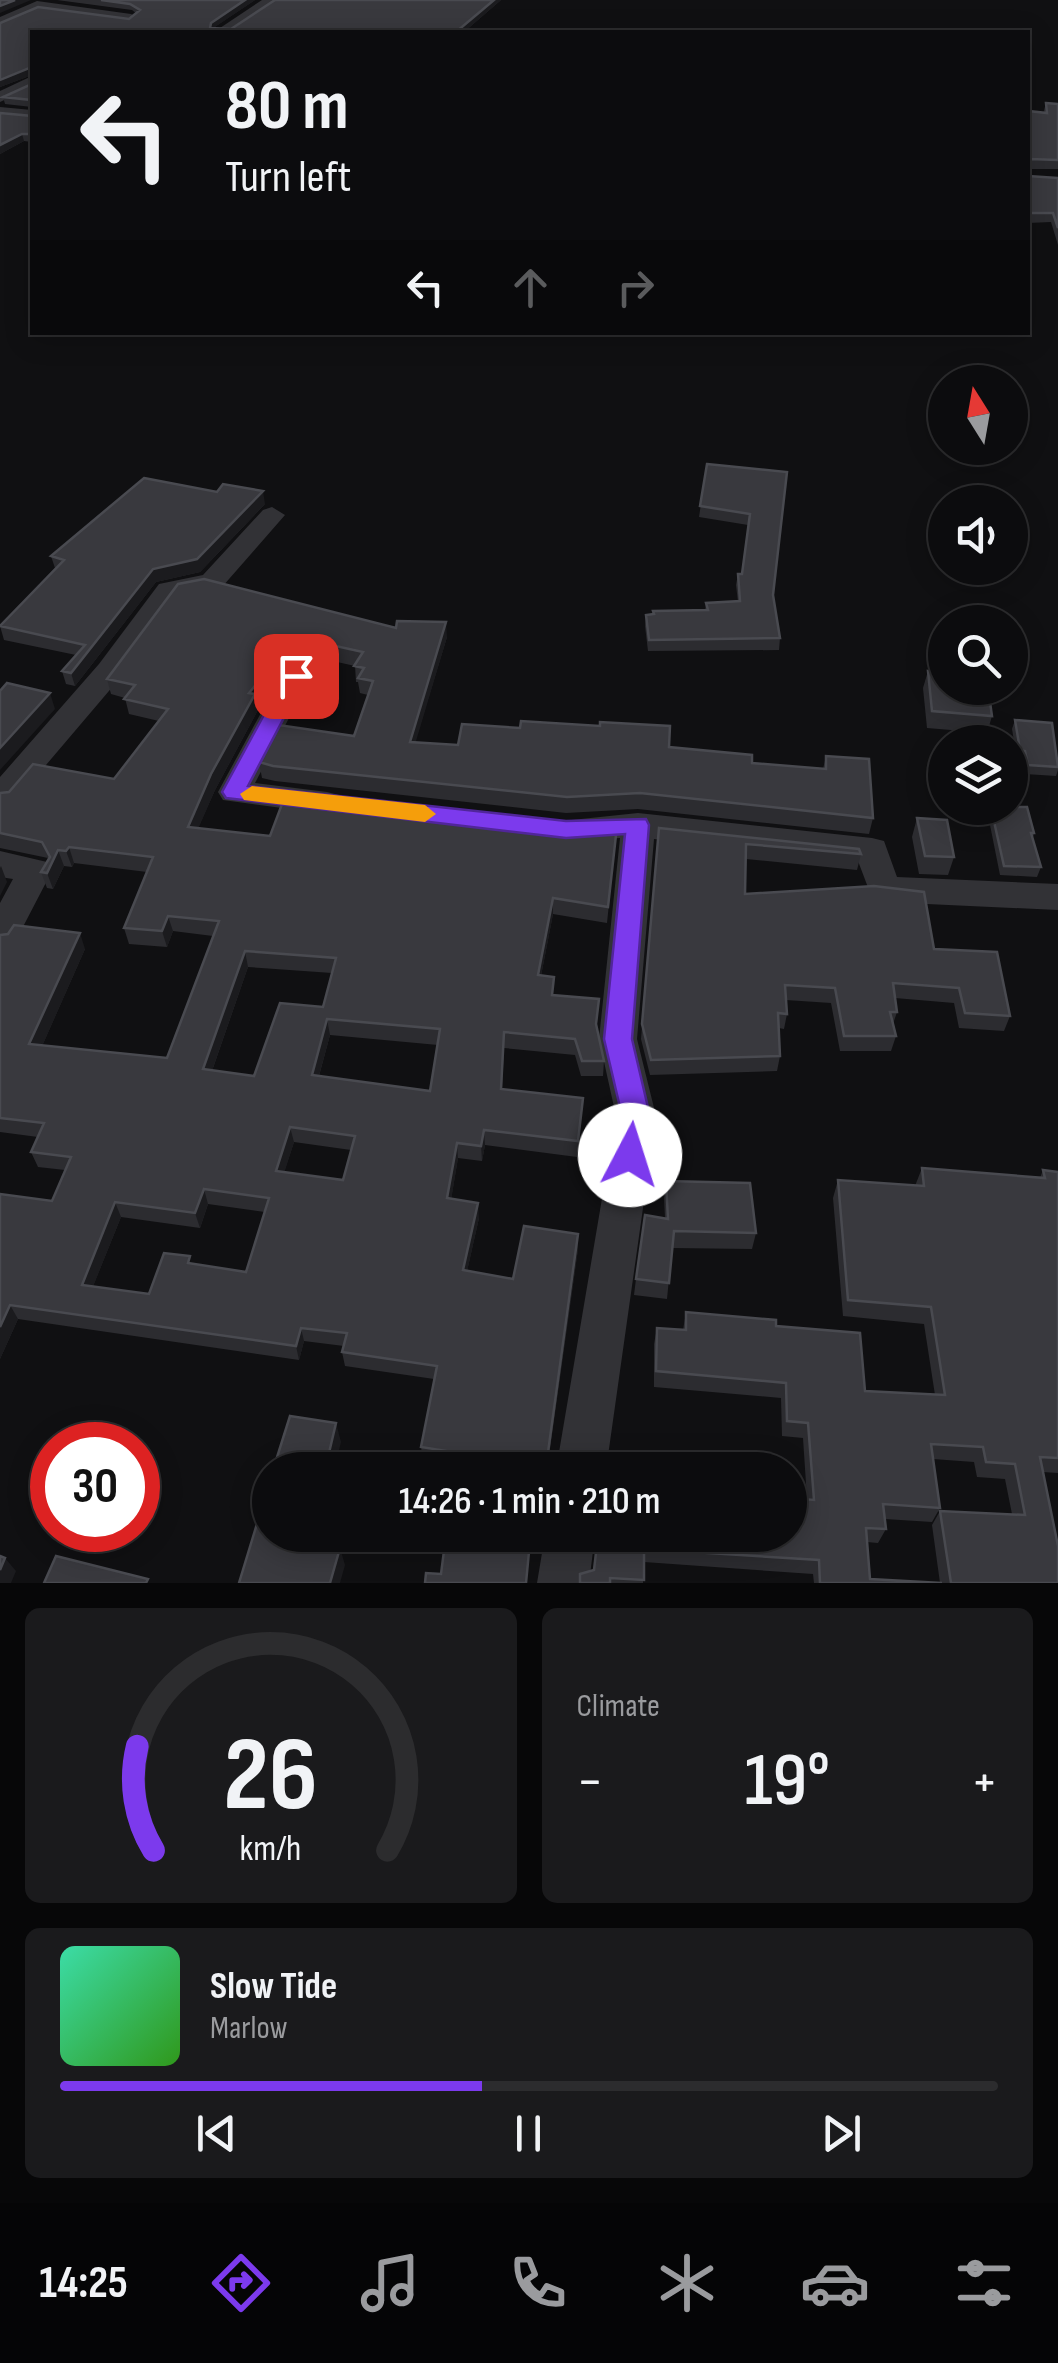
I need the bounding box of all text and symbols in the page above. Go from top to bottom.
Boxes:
text: 80 m [225,65,349,149]
icon: left [60,70,190,200]
text: Turn left [225,150,351,205]
icon: left [398,260,453,315]
icon: ahead [503,260,558,315]
icon: right [608,260,663,315]
north arrow [928,365,1028,465]
map controls [928,365,1028,825]
button: sound [928,485,1028,585]
button: search [928,605,1028,705]
pin [254,634,339,719]
icon: arrive [269,649,324,704]
button: layers [928,725,1028,825]
position arrow [578,1103,682,1207]
speed limit sign: 30 [30,1422,160,1552]
text: 14:26 · 1 min · 210 m [399,1479,660,1524]
text: Climate [577,1687,660,1726]
text: 26 [223,1714,318,1839]
text: 19° [744,1736,830,1827]
text: − [577,1749,603,1816]
text: + [971,1749,998,1816]
text: km/h [240,1828,302,1871]
text: Slow Tide [210,1964,337,2009]
text: Marlow [210,2009,288,2048]
icon: previous [189,2106,244,2161]
icon: pause [501,2106,556,2161]
icon: next [814,2106,869,2161]
icon: directions [206,2248,276,2318]
icon: music [355,2248,425,2318]
icon: phone [503,2248,573,2318]
icon: climate [652,2248,722,2318]
icon: car [800,2248,870,2318]
icon: filters [949,2248,1019,2318]
text: 14:25 [39,2256,128,2311]

